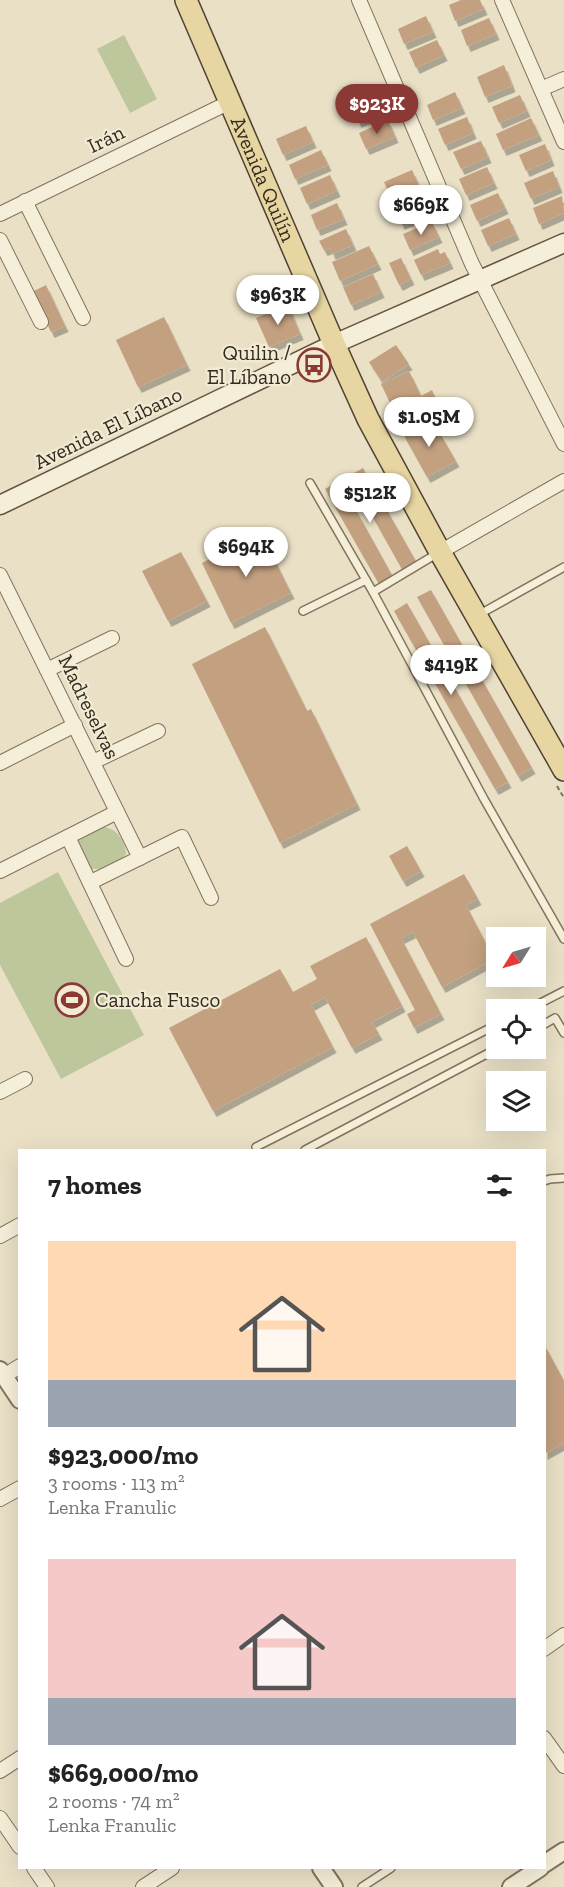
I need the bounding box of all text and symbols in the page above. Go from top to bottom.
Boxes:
pin: $923K [335,84,419,135]
text: $923K [349,91,405,115]
street label: Avenida Quilín [226,112,301,245]
street label: Irán [83,119,128,158]
pin: $669K [379,185,463,236]
text: $669K [393,192,449,216]
pin: $963K [236,275,320,326]
text: $963K [250,282,306,306]
place label: Quilin / El Líbano [207,340,291,389]
bus stop icon: Quilin / El Líbano [296,347,332,383]
street label: Avenida El Líbano [30,381,186,474]
pin: $1.05M [380,397,478,448]
text: $1.05M [398,404,460,428]
pin: $512K [328,473,412,524]
text: $512K [344,480,396,504]
pin: $694K [204,527,288,578]
text: $694K [218,534,274,558]
pin: $419K [409,645,493,696]
street label: Madreselvas [53,650,125,763]
text: $419K [424,652,478,676]
north arrow [486,927,546,987]
map controls [486,927,546,1131]
sports icon: Cancha Fusco [54,982,90,1018]
place label: Cancha Fusco [95,987,220,1012]
button: locate [486,999,546,1059]
button: layers [486,1071,546,1131]
text: 7 homes [48,1169,142,1201]
icon: filters [483,1169,516,1202]
icon: home [228,1280,336,1388]
text: $923,000/mo [48,1439,198,1471]
text: 3 rooms · 113 m² [48,1471,185,1495]
text: Lenka Franulic [48,1495,176,1519]
icon: home [228,1598,336,1706]
text: $669,000/mo [48,1757,198,1789]
text: 2 rooms · 74 m² [48,1789,180,1813]
text: Lenka Franulic [48,1813,176,1837]

